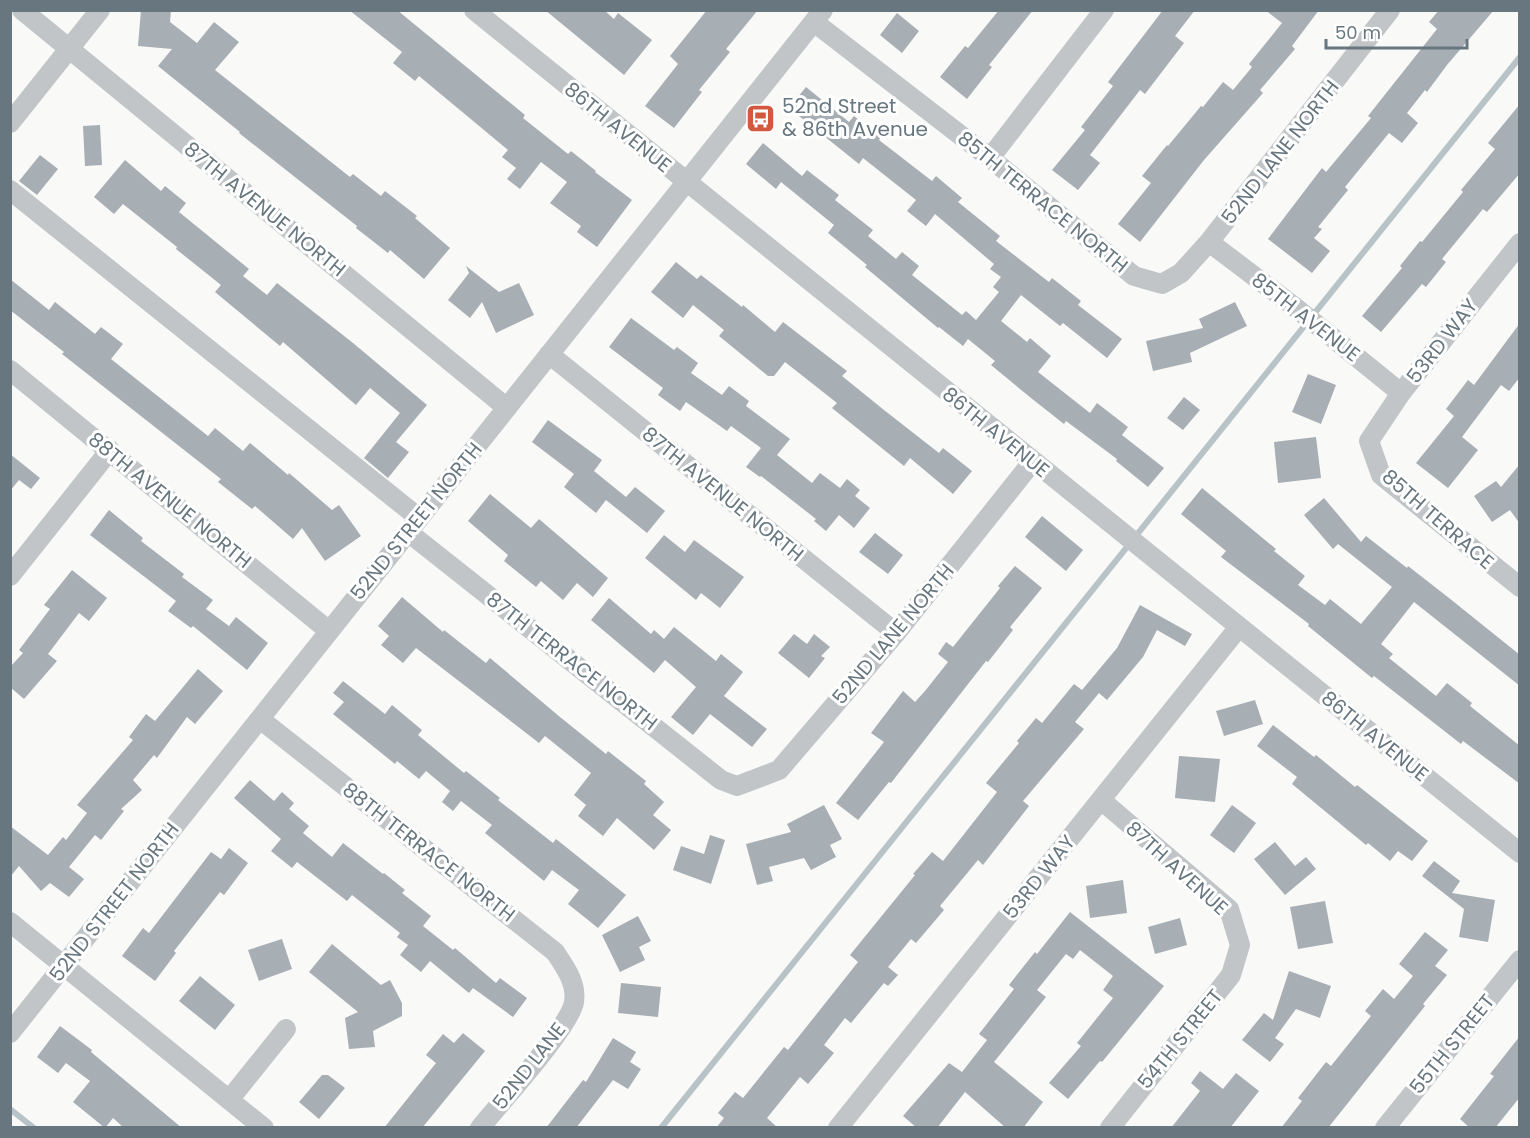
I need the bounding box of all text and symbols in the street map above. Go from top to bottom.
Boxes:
scale bar [1326,12,1467,50]
text: 50 m [1335,20,1381,45]
street label: 52ND LANE NORTH [1215,74,1345,230]
street label: 86TH AVENUE [559,75,677,179]
place label: 52nd Street & 86th Avenue [782,92,928,143]
bus stop icon: 52nd Street & 86th Avenue [745,102,777,134]
street label: 85TH TERRACE NORTH [952,125,1134,279]
street label: 87TH AVENUE NORTH [178,135,352,283]
street label: 85TH AVENUE [1246,266,1366,368]
street label: 53RD WAY [1400,292,1484,389]
street label: 86TH AVENUE [937,380,1055,484]
street label: 87TH AVENUE NORTH [636,420,810,568]
street label: 88TH AVENUE NORTH [83,425,257,575]
street label: 52ND STREET NORTH [344,436,488,606]
street label: 85TH TERRACE [1376,463,1500,575]
street label: 52ND LANE NORTH [826,558,960,710]
street label: 87TH TERRACE NORTH [481,585,663,737]
street label: 86TH AVENUE [1316,684,1434,788]
street label: 88TH TERRACE NORTH [337,776,521,928]
street label: 87TH AVENUE [1120,815,1234,921]
street label: 52ND STREET NORTH [43,816,185,988]
street label: 53RD WAY [996,829,1082,925]
street label: 54TH STREET [1131,983,1229,1095]
street label: 55TH STREET [1403,988,1501,1100]
street label: 52ND LANE [486,1016,572,1116]

